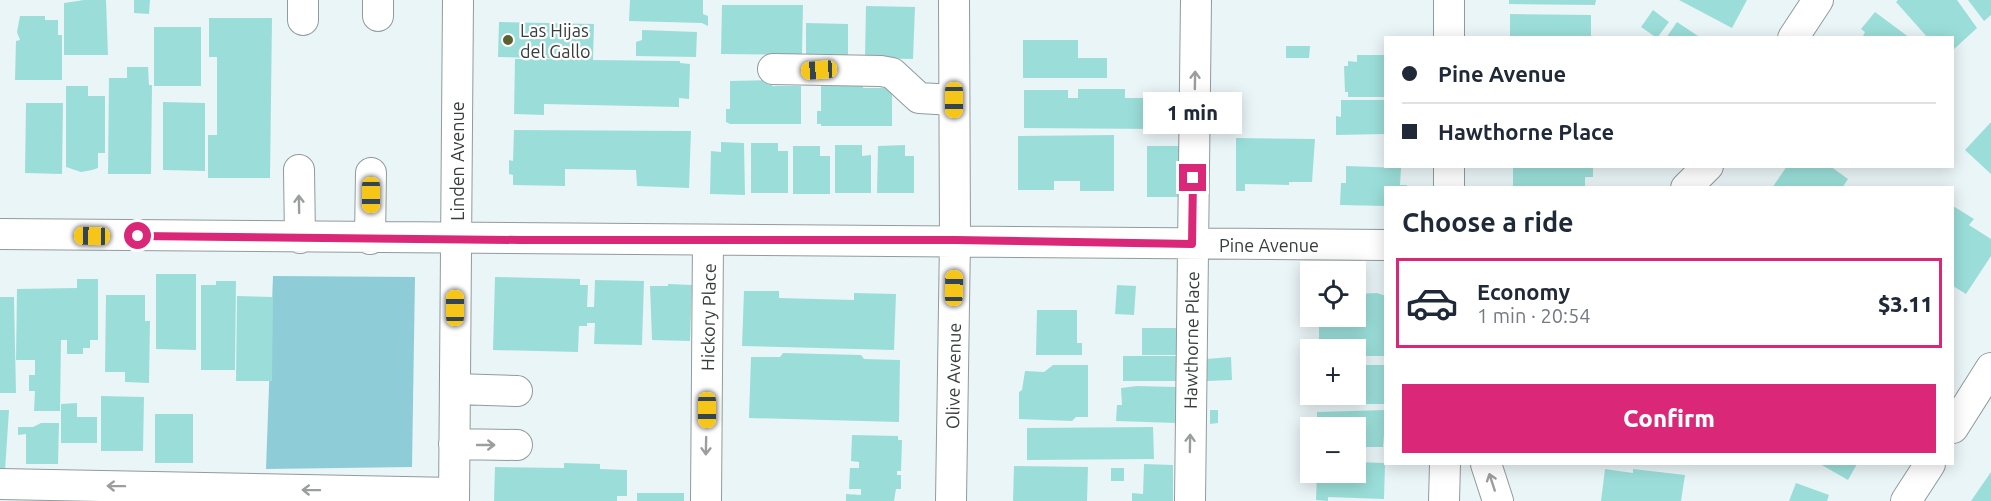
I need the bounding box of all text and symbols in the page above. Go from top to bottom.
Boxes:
place label: Las Hijas del Gallo [520,20,590,61]
marker: Las Hijas del Gallo [501,33,515,47]
car [800,60,838,80]
text: Pine Avenue [1438,61,1566,86]
one-way arrow [1189,70,1200,90]
car [945,82,963,118]
callout: 1 min [1144,91,1242,133]
street label: Linden Avenue [447,101,467,221]
text: 1 min [1167,101,1218,124]
text: Hawthorne Place [1438,119,1614,144]
route end [1179,164,1206,191]
car [362,177,380,213]
one-way arrow [294,194,305,214]
text: Choose a ride [1402,207,1574,237]
route start [124,222,151,249]
car [74,227,110,245]
street label: Pine Avenue [1219,235,1319,255]
map controls [1300,261,1366,483]
button: locate [1300,261,1366,327]
street label: Hickory Place [697,263,719,371]
car [945,270,963,306]
street label: Hawthorne Place [1180,271,1202,409]
icon: car [1405,276,1459,330]
text: Economy [1477,279,1570,304]
car [446,290,464,326]
text: $3.11 [1878,291,1933,316]
text: 1 min · 20:54 [1477,304,1591,327]
street label: Olive Avenue [942,323,964,429]
button: + [1300,339,1366,405]
button: Confirm [1402,384,1936,453]
car [698,392,716,428]
button: − [1300,417,1366,483]
one-way arrow [1184,433,1196,453]
one-way arrow [700,436,712,456]
one-way arrow [475,439,495,450]
one-way arrow [1485,473,1496,492]
one-way arrow [107,480,127,492]
one-way arrow [302,484,322,496]

